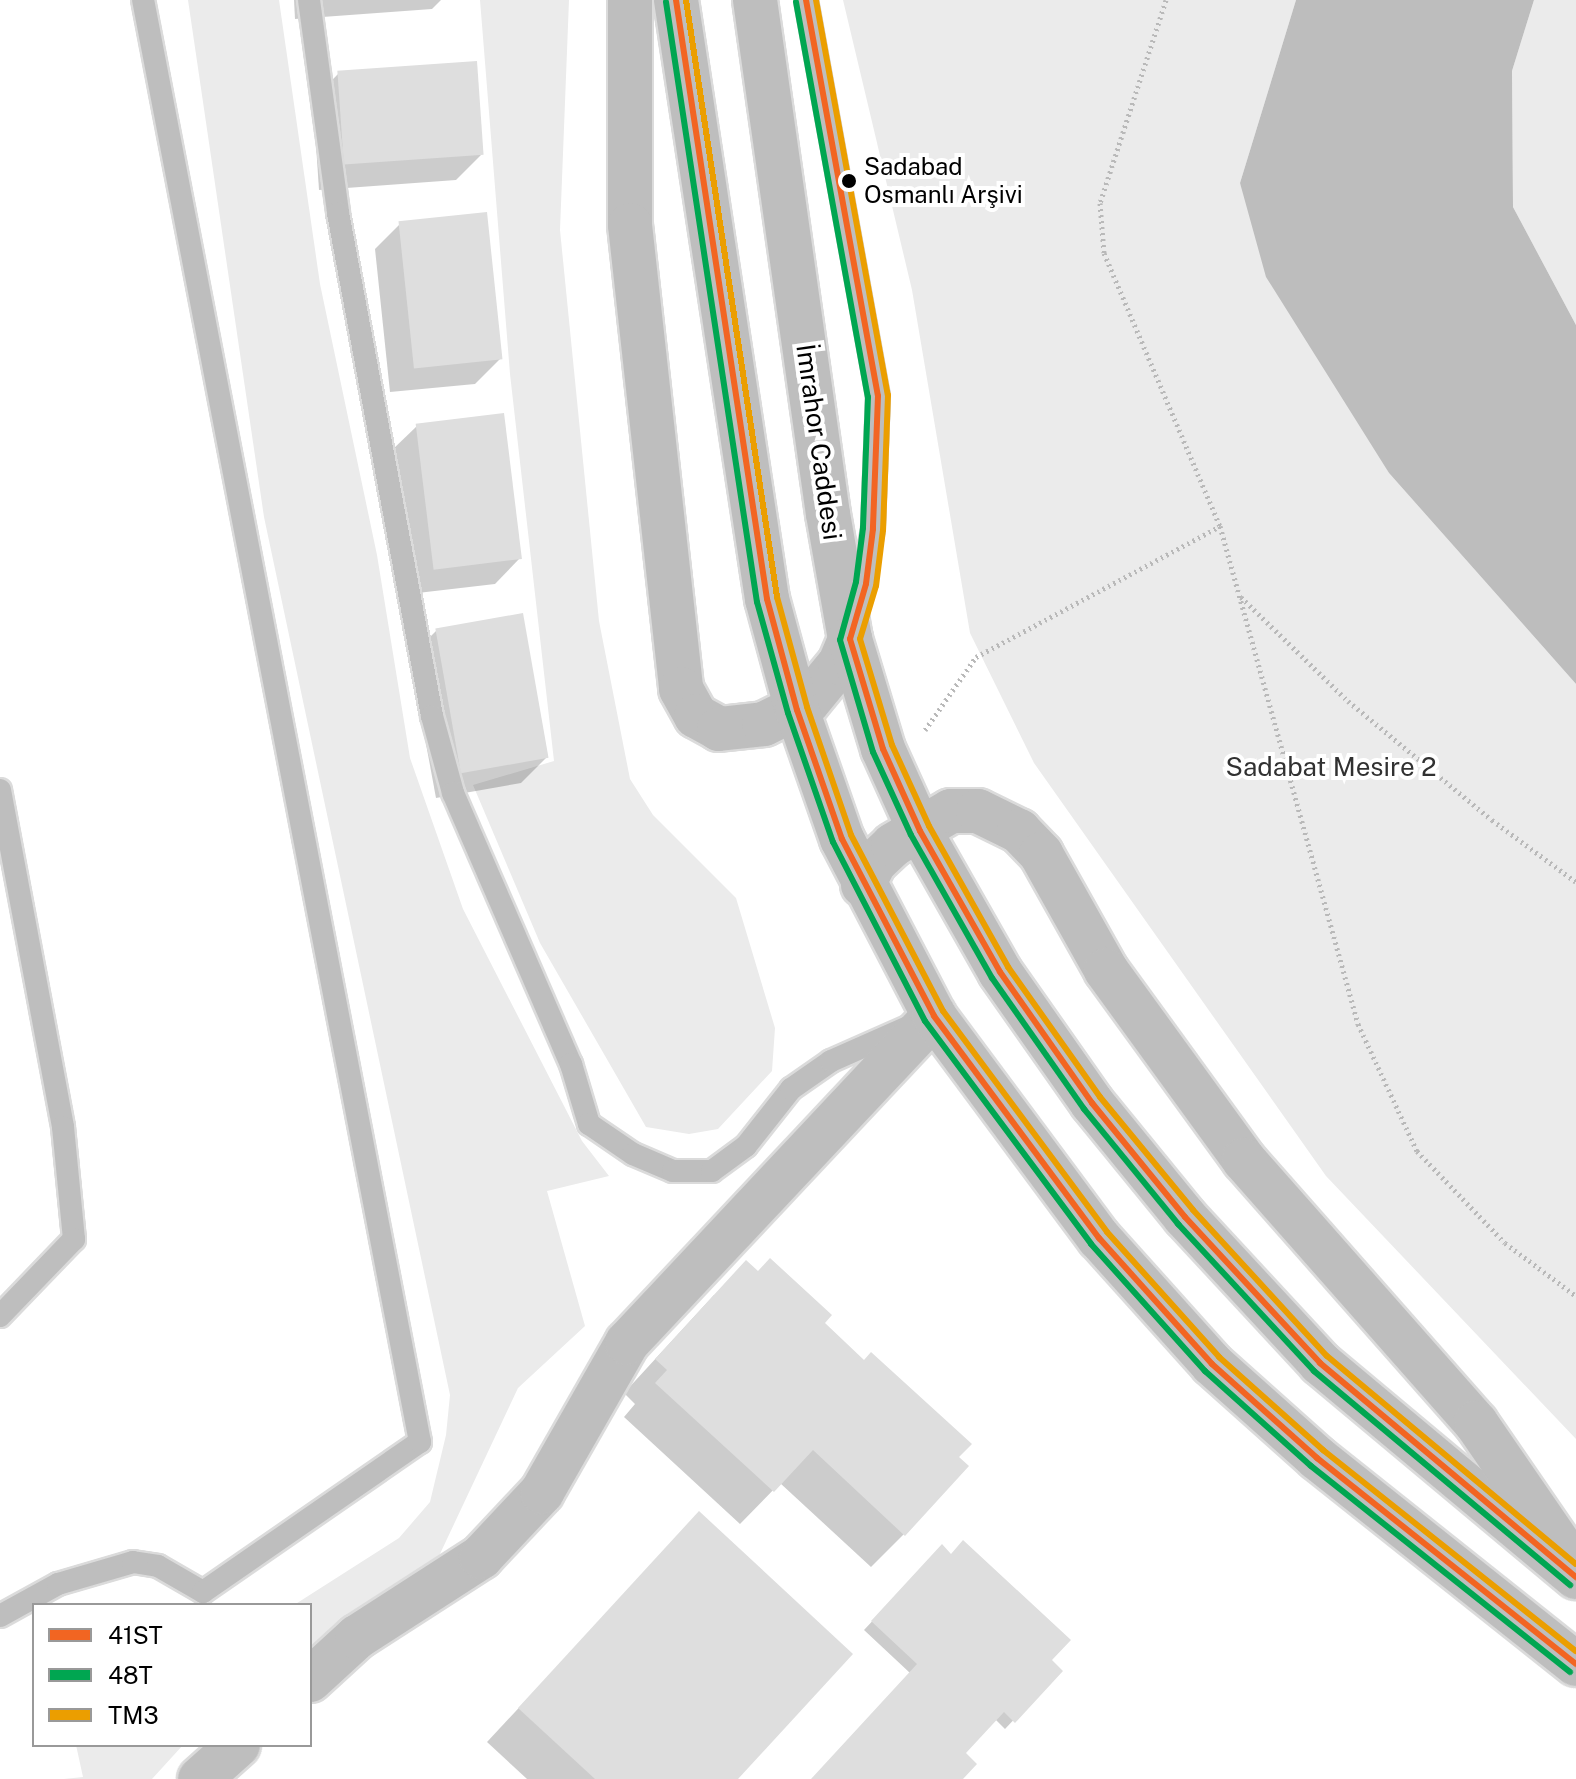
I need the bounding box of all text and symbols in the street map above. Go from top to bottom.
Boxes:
place label: Sadabad Osmanlı Arşivi [864,153,1023,209]
marker: Sadabad Osmanlı Arşivi [841,173,857,189]
street label: İmrahor Caddesi [790,342,848,542]
park label: Sadabat Mesire 2 [1226,751,1436,783]
legend [32,1603,312,1747]
text: 41ST [108,1621,163,1649]
text: 48T [108,1661,153,1689]
text: TM3 [108,1701,159,1729]

